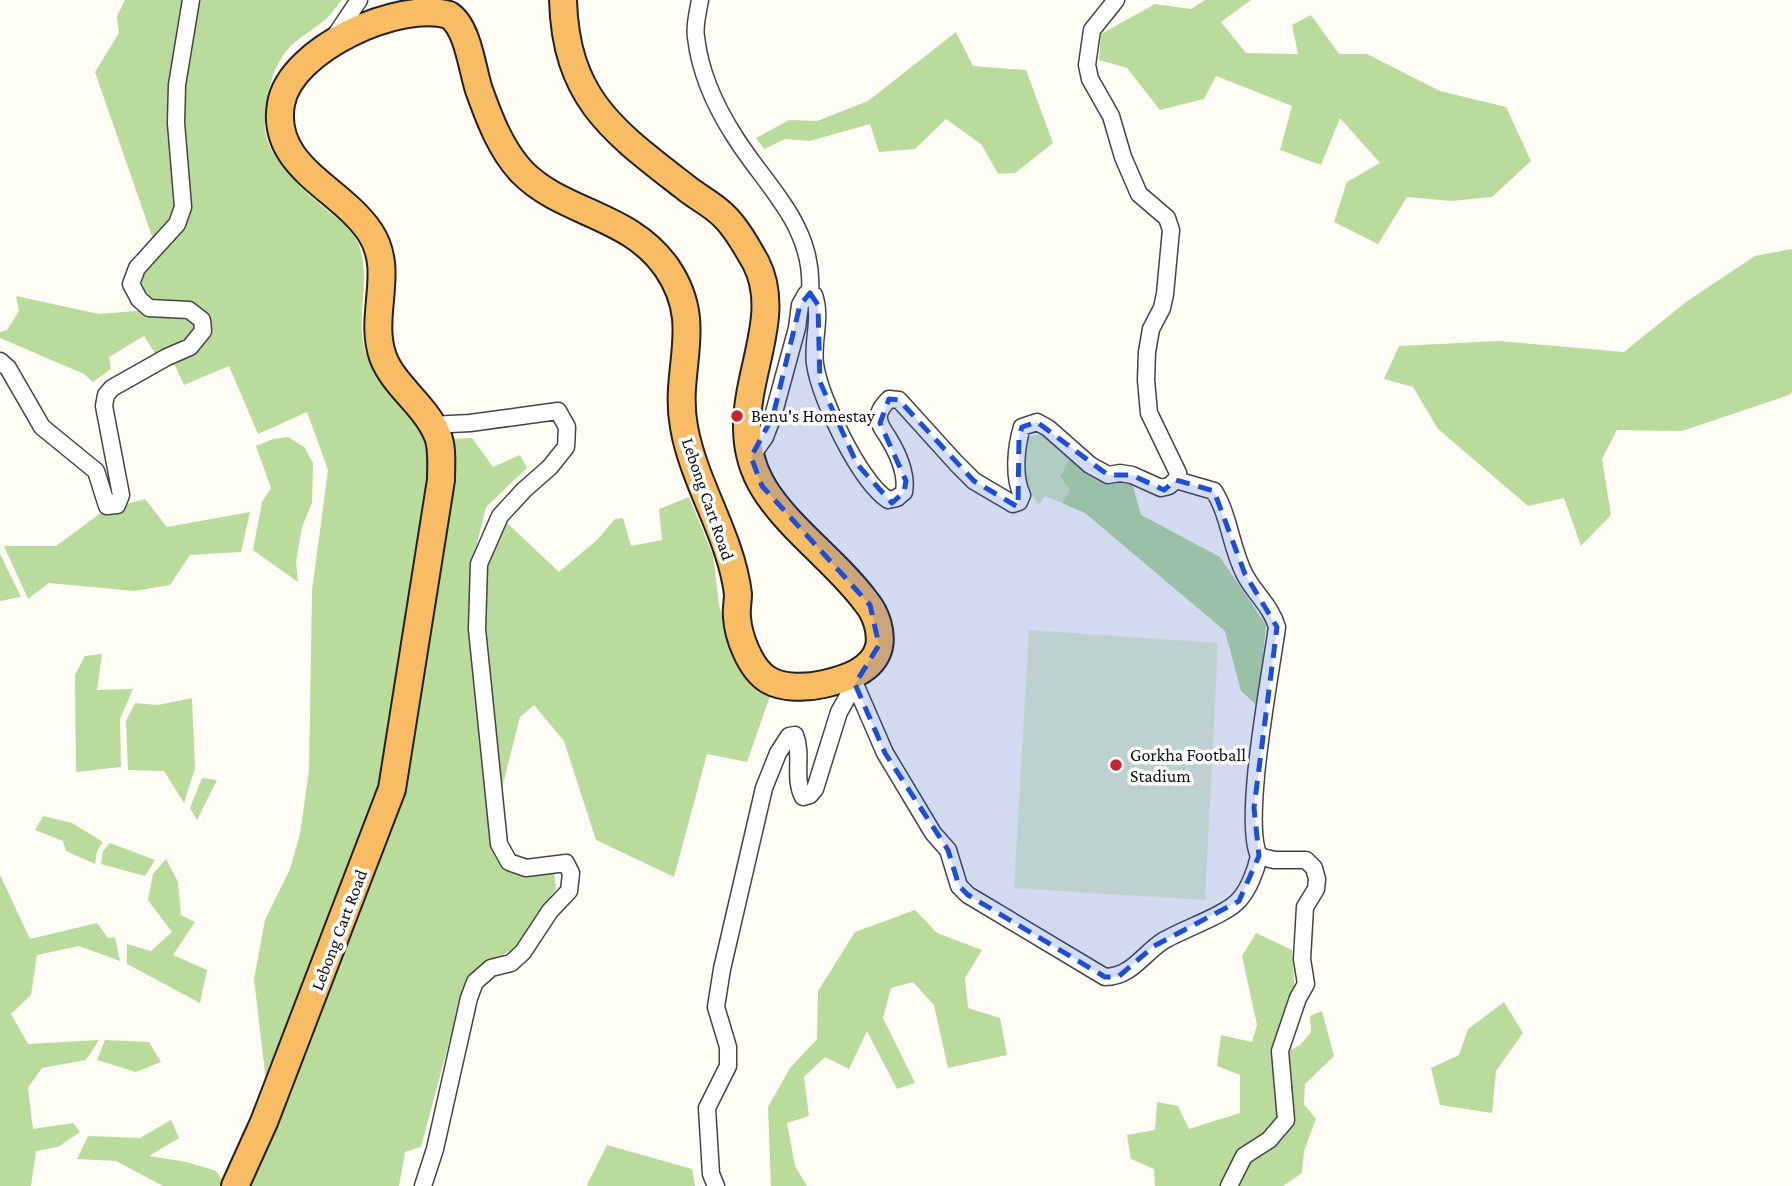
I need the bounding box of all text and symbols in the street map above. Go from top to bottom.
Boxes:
place label: Benu's Homestay [751,406,876,426]
marker: Benu's Homestay [729,408,745,424]
street label: Lebong Cart Road [678,435,738,563]
place label: Gorkha Football Stadium [1130,745,1246,786]
marker: Gorkha Football Stadium [1108,757,1124,773]
street label: Lebong Cart Road [307,866,371,993]

